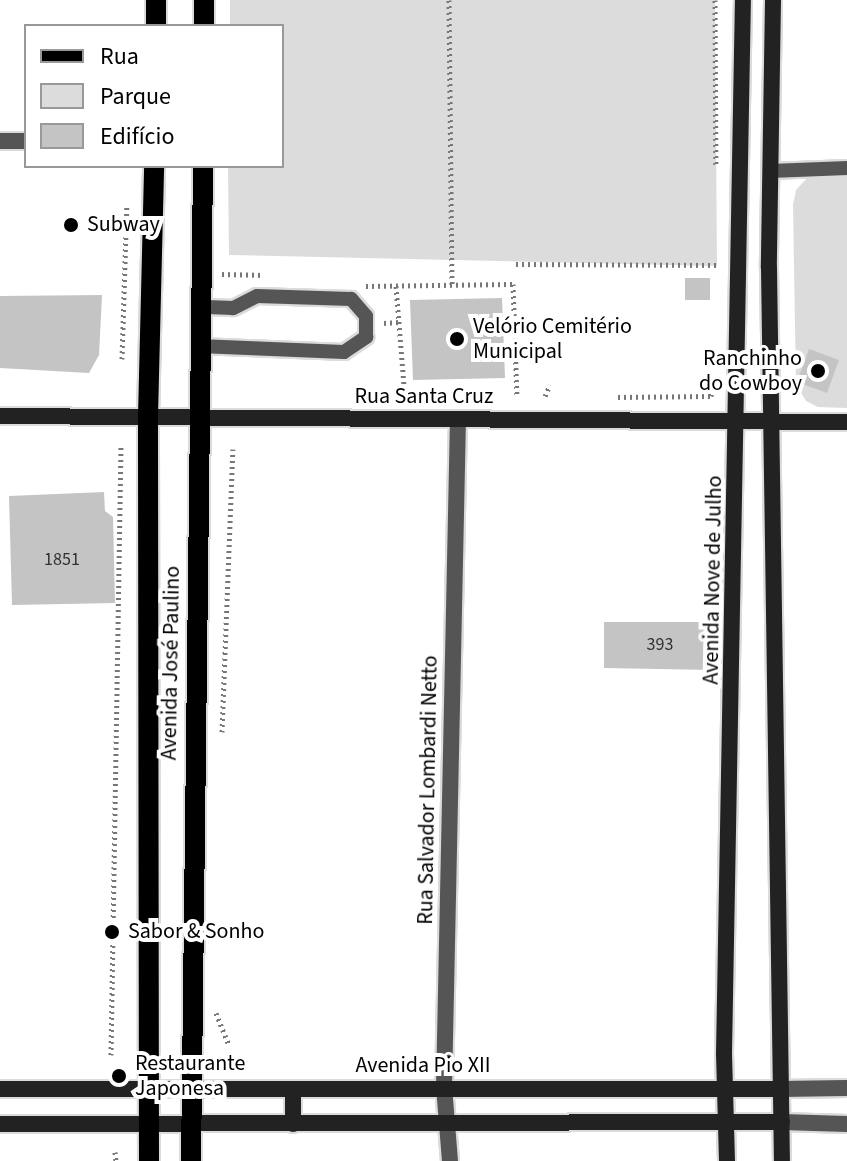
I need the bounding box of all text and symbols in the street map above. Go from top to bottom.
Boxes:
legend [24,24,284,168]
text: Rua [100,39,139,74]
text: Parque [100,79,171,114]
text: Edifício [100,119,174,154]
place label: Subway [87,212,160,238]
marker: Subway [62,216,80,234]
place label: Velório Cemitério Municipal [473,313,632,364]
marker: Velório Cemitério Municipal [448,330,466,348]
place label: Ranchinho do Cowboy [699,345,802,396]
marker: Ranchinho do Cowboy [809,362,827,380]
street label: Rua Santa Cruz [355,384,493,410]
street label: Avenida Nove de Julho [698,475,728,685]
house number: 1851 [44,549,80,571]
street label: Avenida José Paulino [156,566,186,760]
house number: 393 [647,634,673,656]
street label: Rua Salvador Lombardi Netto [412,655,444,925]
place label: Sabor & Sonho [128,919,264,945]
marker: Sabor & Sonho [103,923,121,941]
place label: Restaurante Japonesa [135,1050,245,1102]
street label: Avenida Pio XII [355,1053,491,1079]
marker: Restaurante Japonesa [110,1067,128,1085]

